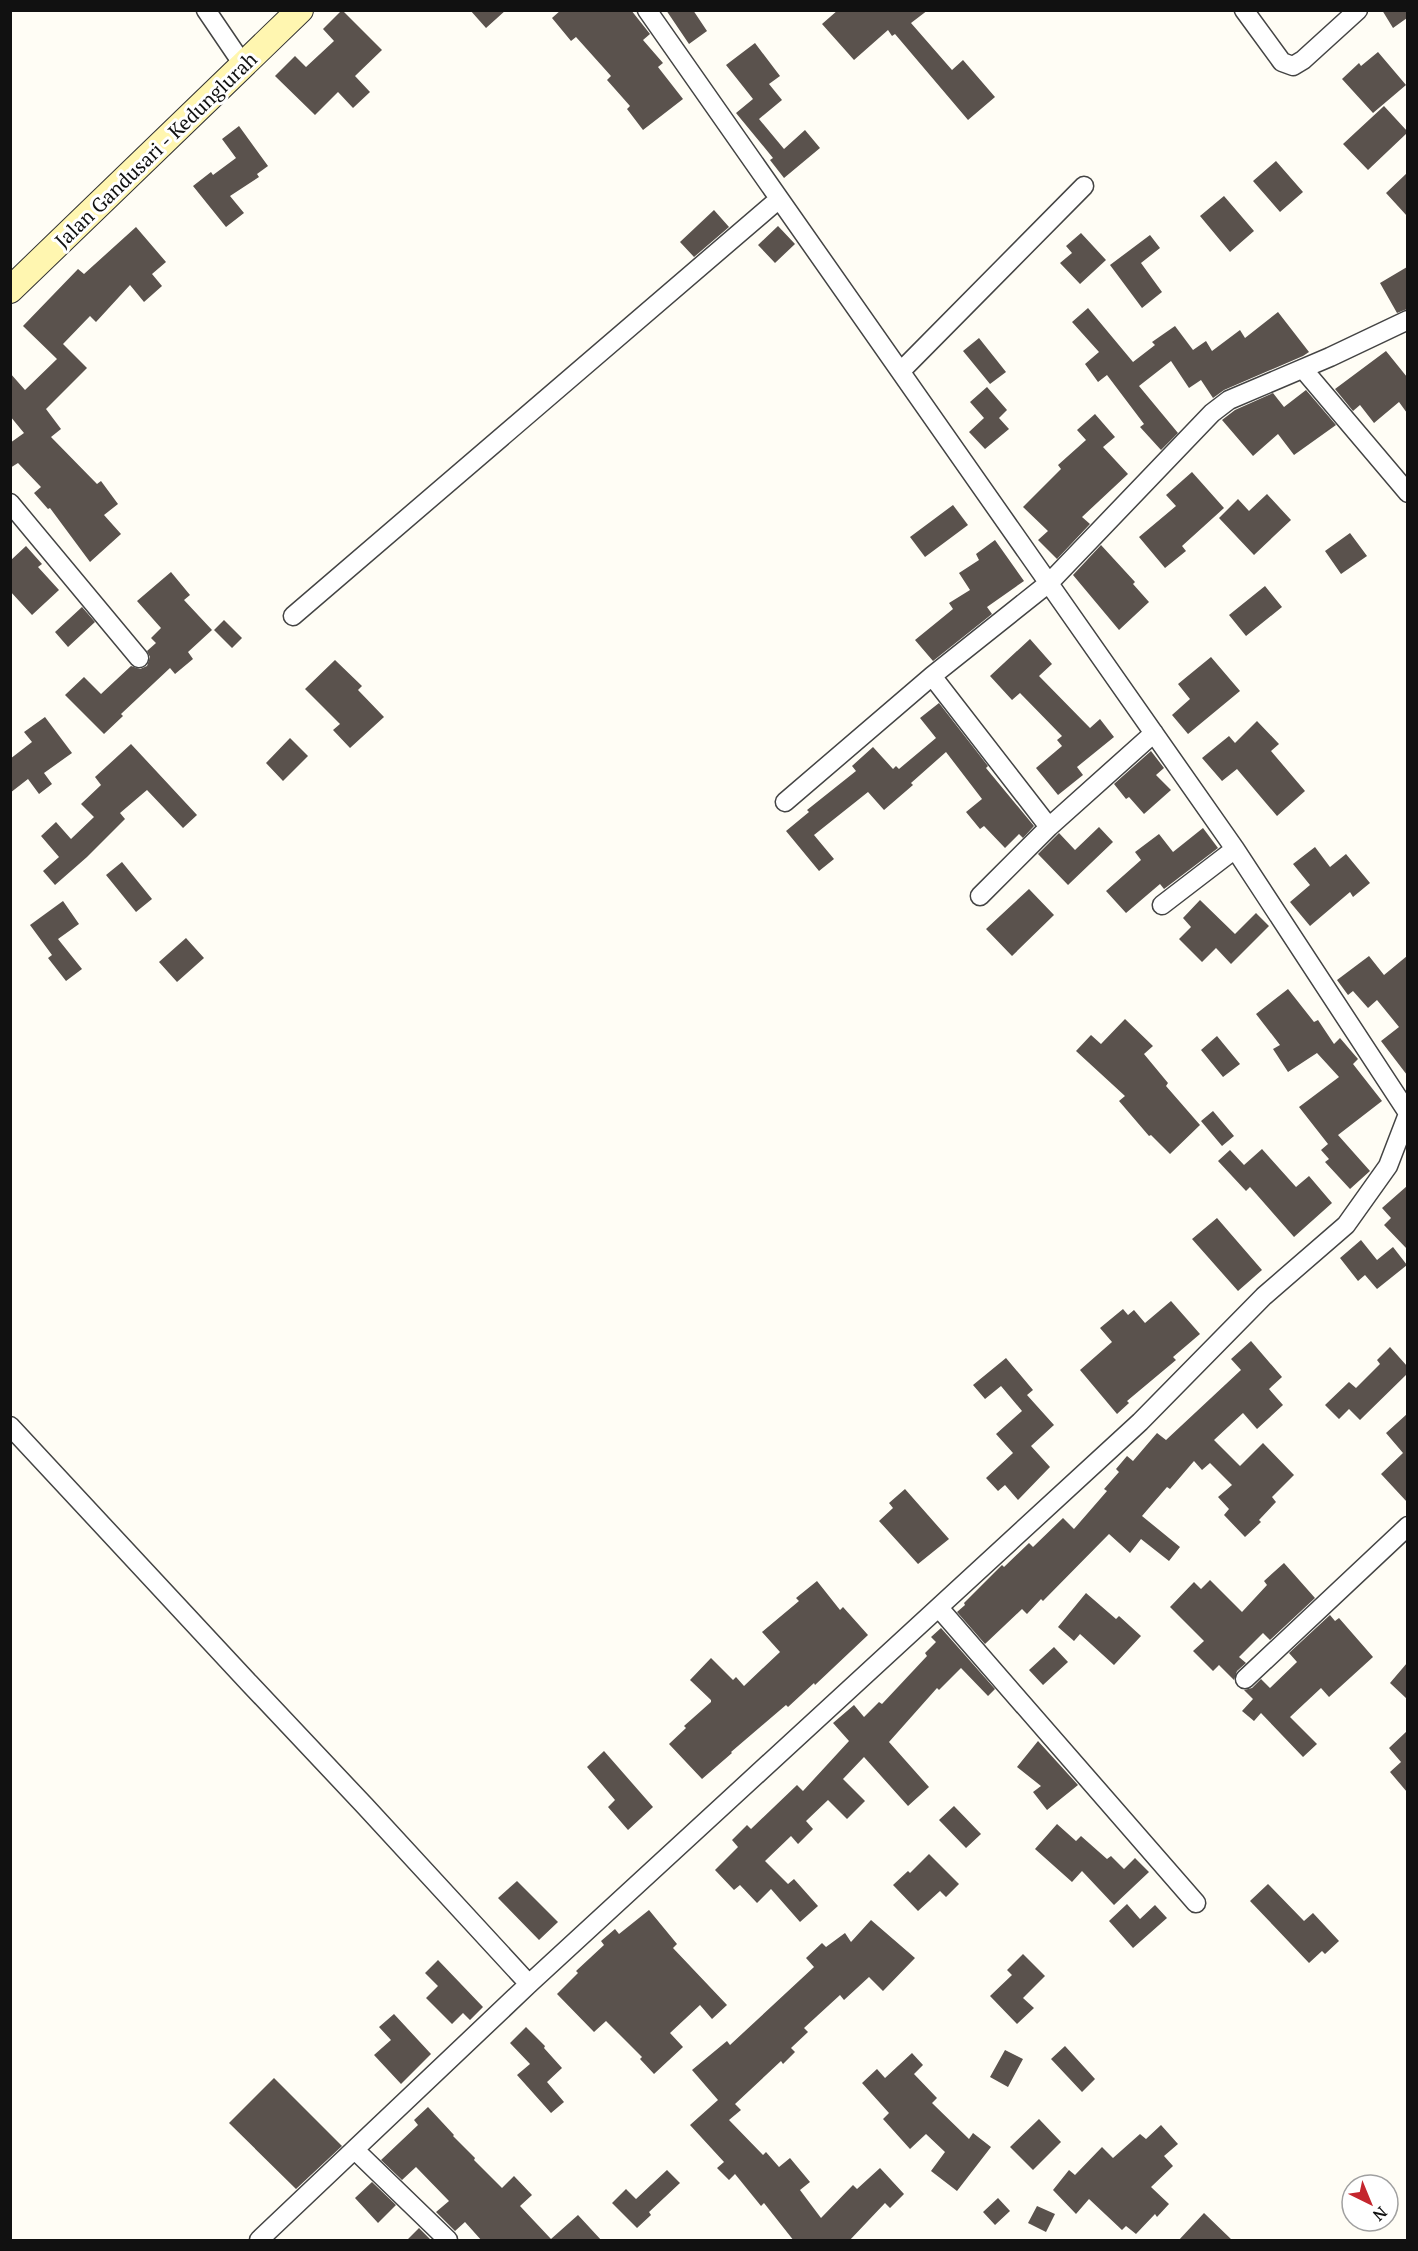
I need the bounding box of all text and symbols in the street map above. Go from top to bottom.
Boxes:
street label: Jalan Gandusari - Kedunglurah [49,46,263,254]
north arrow [1340,2173,1400,2233]
text: N [1368,2202,1392,2226]

